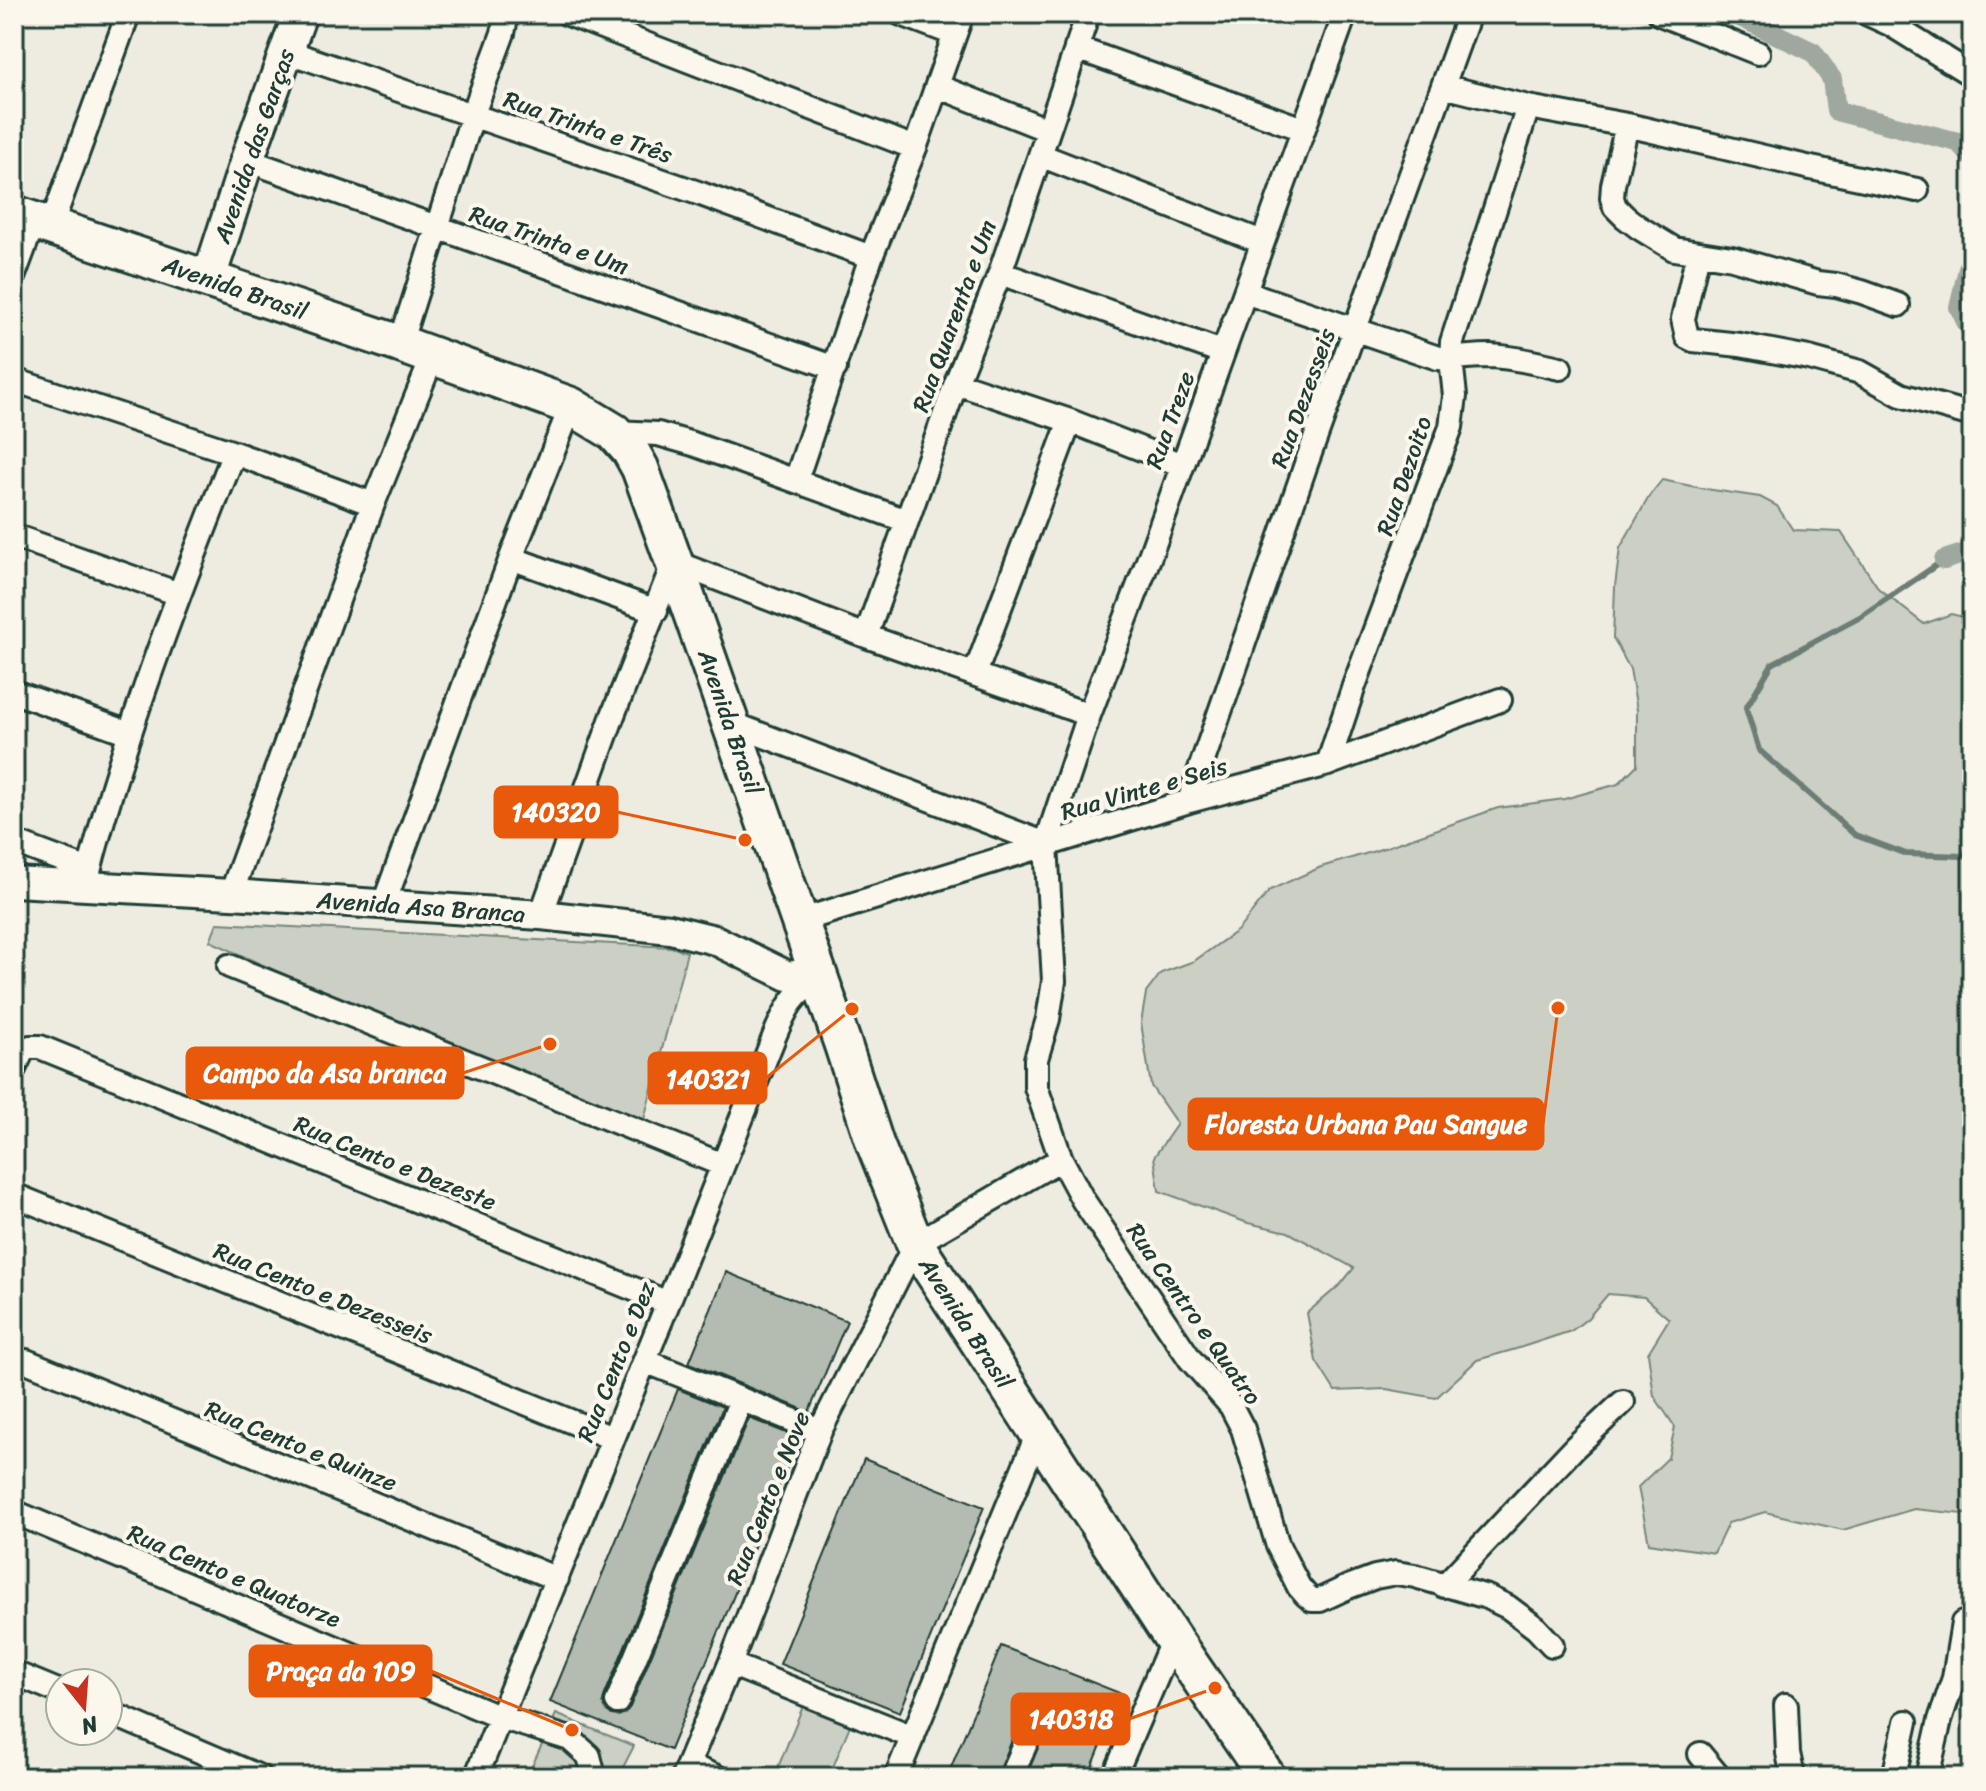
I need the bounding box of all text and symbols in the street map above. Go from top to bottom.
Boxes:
street label: Avenida das Garças [201,42,307,250]
street label: Rua Trinta e Três [498,78,678,176]
street label: Rua Trinta e Um [463,193,635,287]
street label: Rua Quarenta e Um [900,214,1008,418]
street label: Avenida Brasil [156,243,314,333]
street label: Rua Dezesseis [1258,321,1348,474]
street label: Rua Treze [1133,365,1207,475]
street label: Rua Dezoito [1364,410,1444,542]
street label: Avenida Brasil [685,643,775,801]
street label: Rua Vinte e Seis [1056,745,1233,833]
callout: 140320 [495,787,617,837]
text: 140320 [511,789,601,835]
street label: Avenida Asa Branca [314,879,527,935]
callout: Campo da Asa branca [187,1048,463,1098]
text: Campo da Asa branca [203,1050,447,1096]
callout: 140321 [649,1053,766,1103]
text: 140321 [666,1056,750,1102]
callout: Floresta Urbana Pau Sangue [1189,1099,1543,1149]
text: Floresta Urbana Pau Sangue [1204,1101,1528,1147]
street label: Rua Cento e Dezeste [287,1103,503,1223]
street label: Rua Centro e Quatro [1115,1214,1273,1414]
street label: Rua Cento e Dezesseis [207,1230,440,1357]
street label: Avenida Brasil [907,1247,1025,1399]
street label: Rua Cento e Dez [565,1275,668,1449]
street label: Rua Cento e Quinze [198,1388,404,1504]
street label: Rua Cento e Nove [714,1404,822,1592]
street label: Rua Cento e Quatorze [121,1512,348,1640]
callout: Praça da 109 [250,1646,431,1696]
text: Praça da 109 [266,1648,416,1694]
north arrow [44,1667,124,1747]
callout: 140318 [1012,1694,1129,1744]
text: 140318 [1029,1696,1114,1742]
text: N [76,1704,104,1747]

